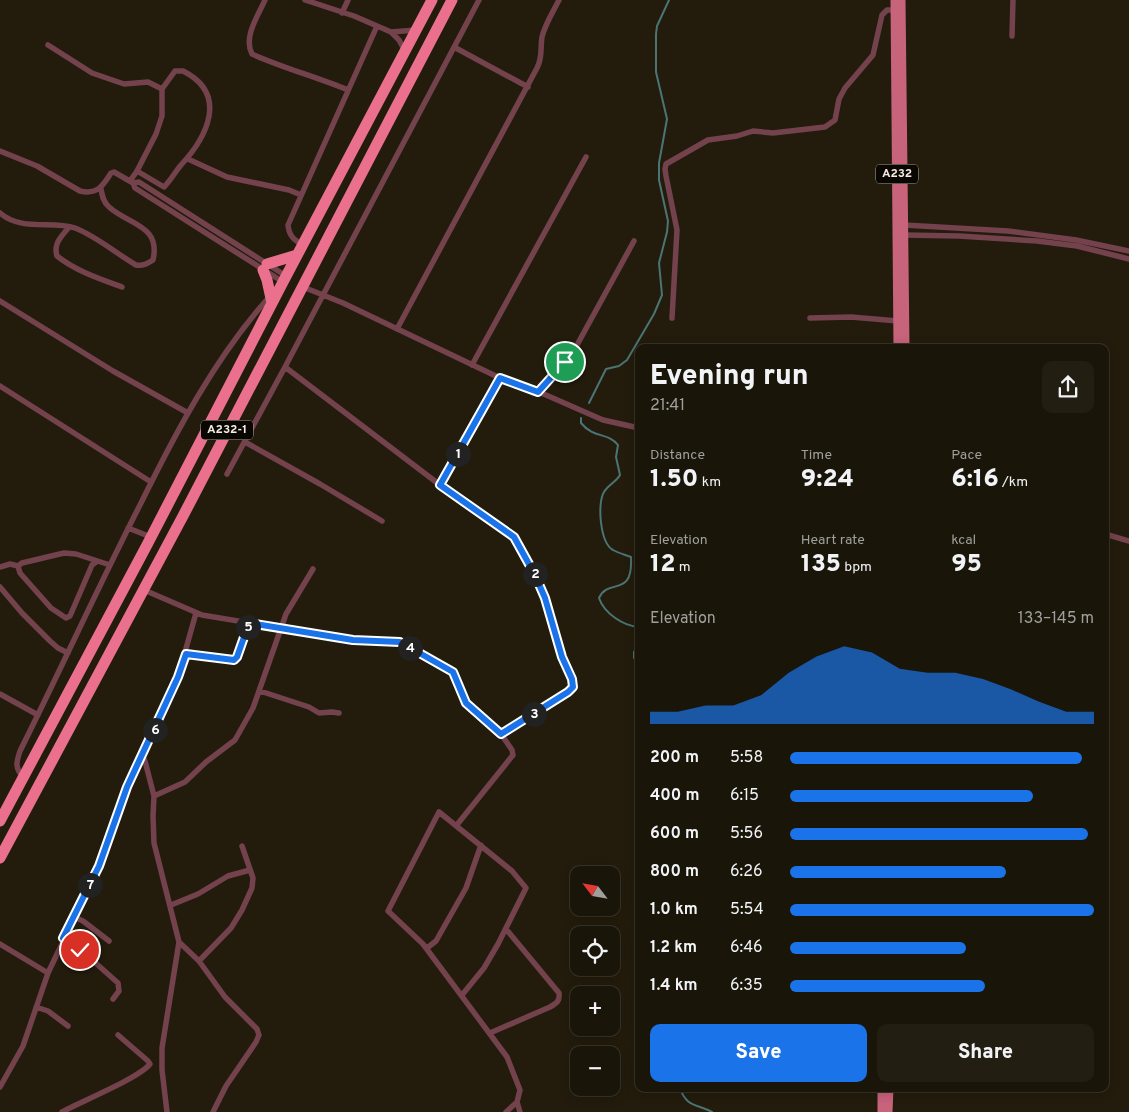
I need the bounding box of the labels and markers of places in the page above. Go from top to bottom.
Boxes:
pin [544,341,586,383]
pin: 1 [446,442,470,466]
pin: 2 [522,562,548,586]
pin: 5 [236,614,260,640]
pin: 4 [398,636,422,660]
pin: 3 [522,702,546,726]
pin: 6 [142,718,168,742]
pin: 7 [78,872,102,898]
pin [59,929,101,971]

